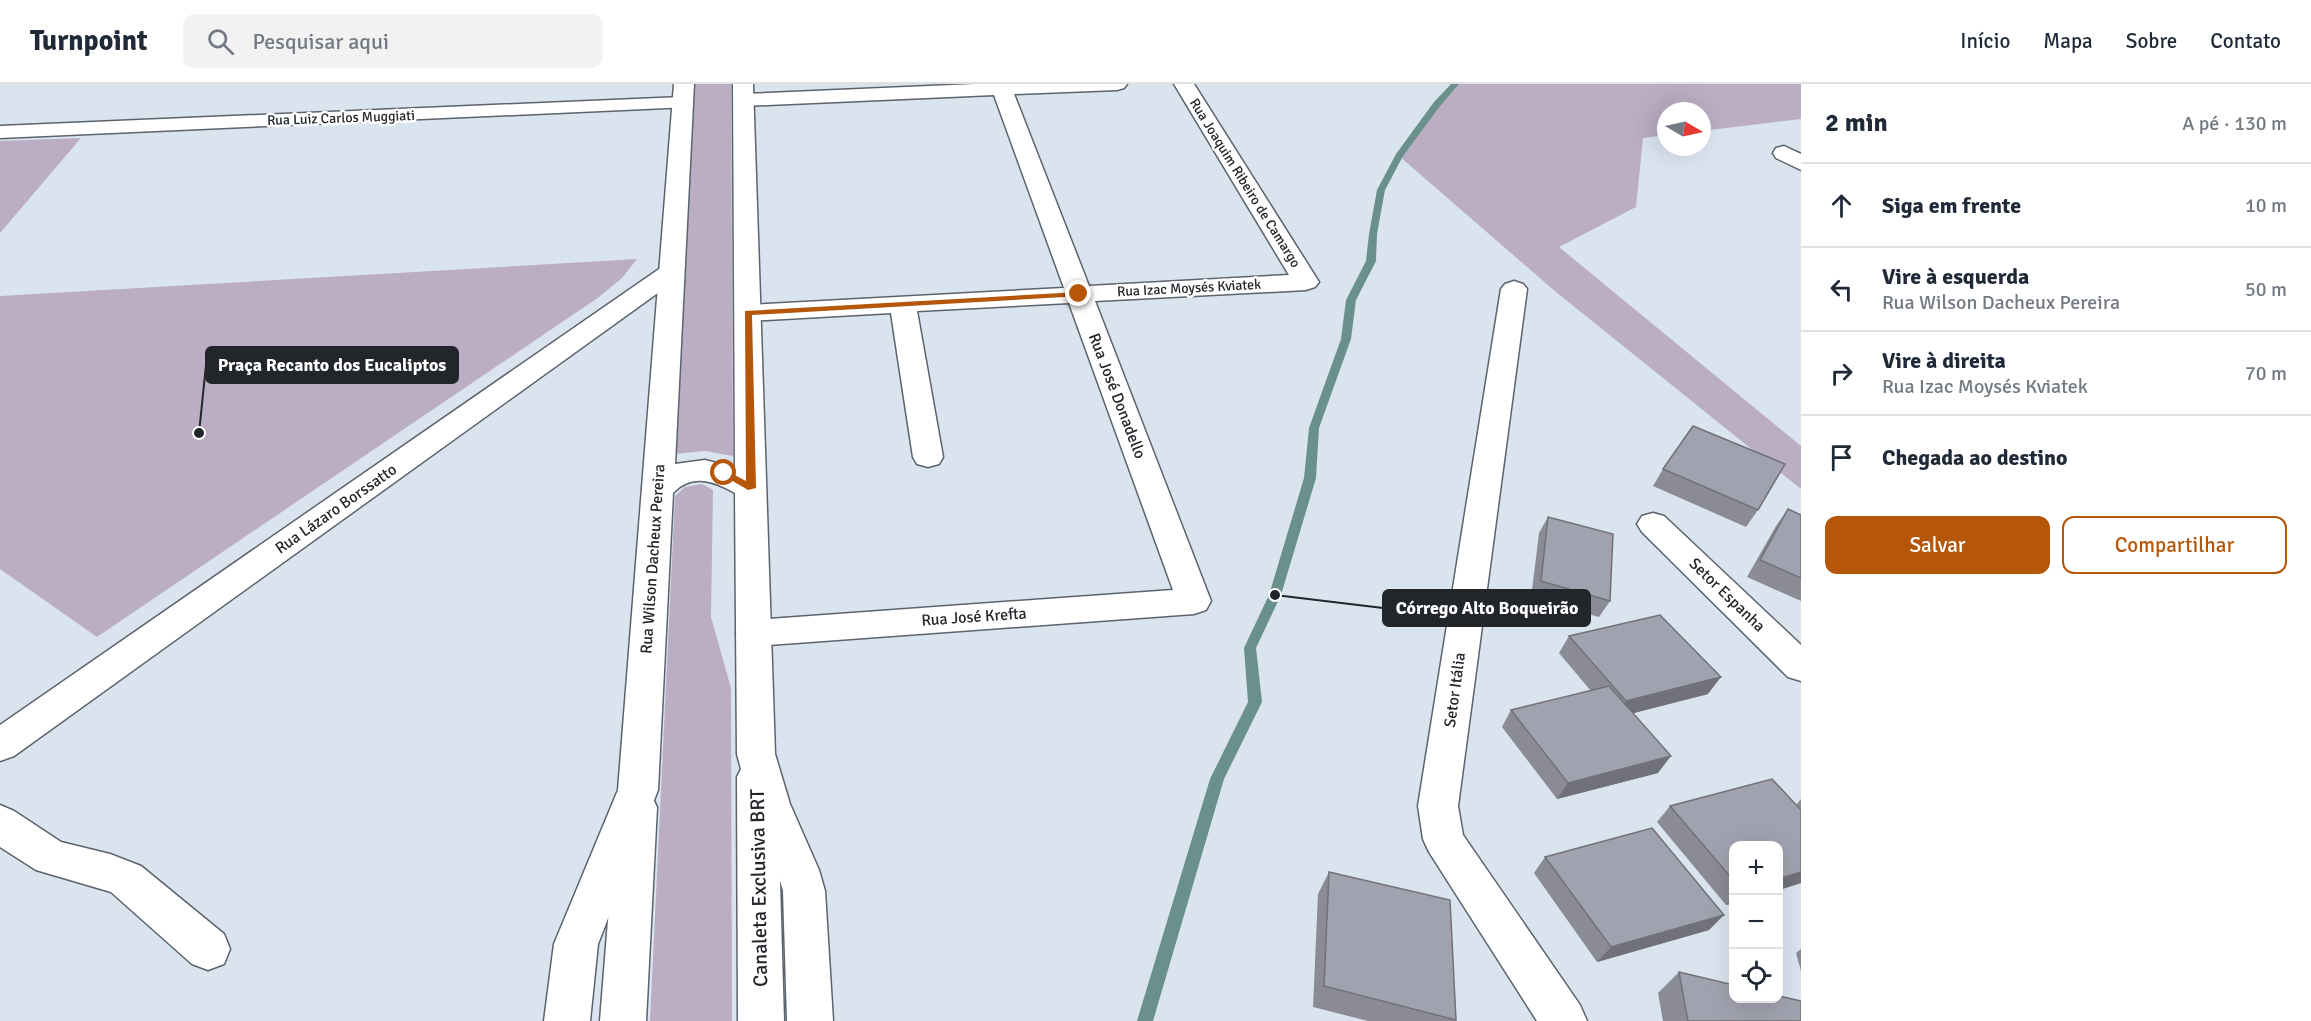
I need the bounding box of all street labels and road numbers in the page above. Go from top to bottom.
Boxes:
street label: Rua Joaquim Ribeiro de Camargo [1186,95,1304,271]
street label: Rua Luiz Carlos Muggiati [267,107,415,129]
street label: Rua Izac Moysés Kviatek [1117,276,1261,300]
street label: Rua José Donadello [1084,330,1150,462]
street label: Rua Lázaro Borssatto [271,460,401,558]
street label: Rua Wilson Dacheux Pereira [636,463,670,655]
street label: Setor Espanha [1685,554,1769,636]
street label: Rua José Krefta [921,603,1027,631]
street label: Setor Itália [1440,651,1470,729]
street label: Canaleta Exclusiva BRT [745,789,773,987]

